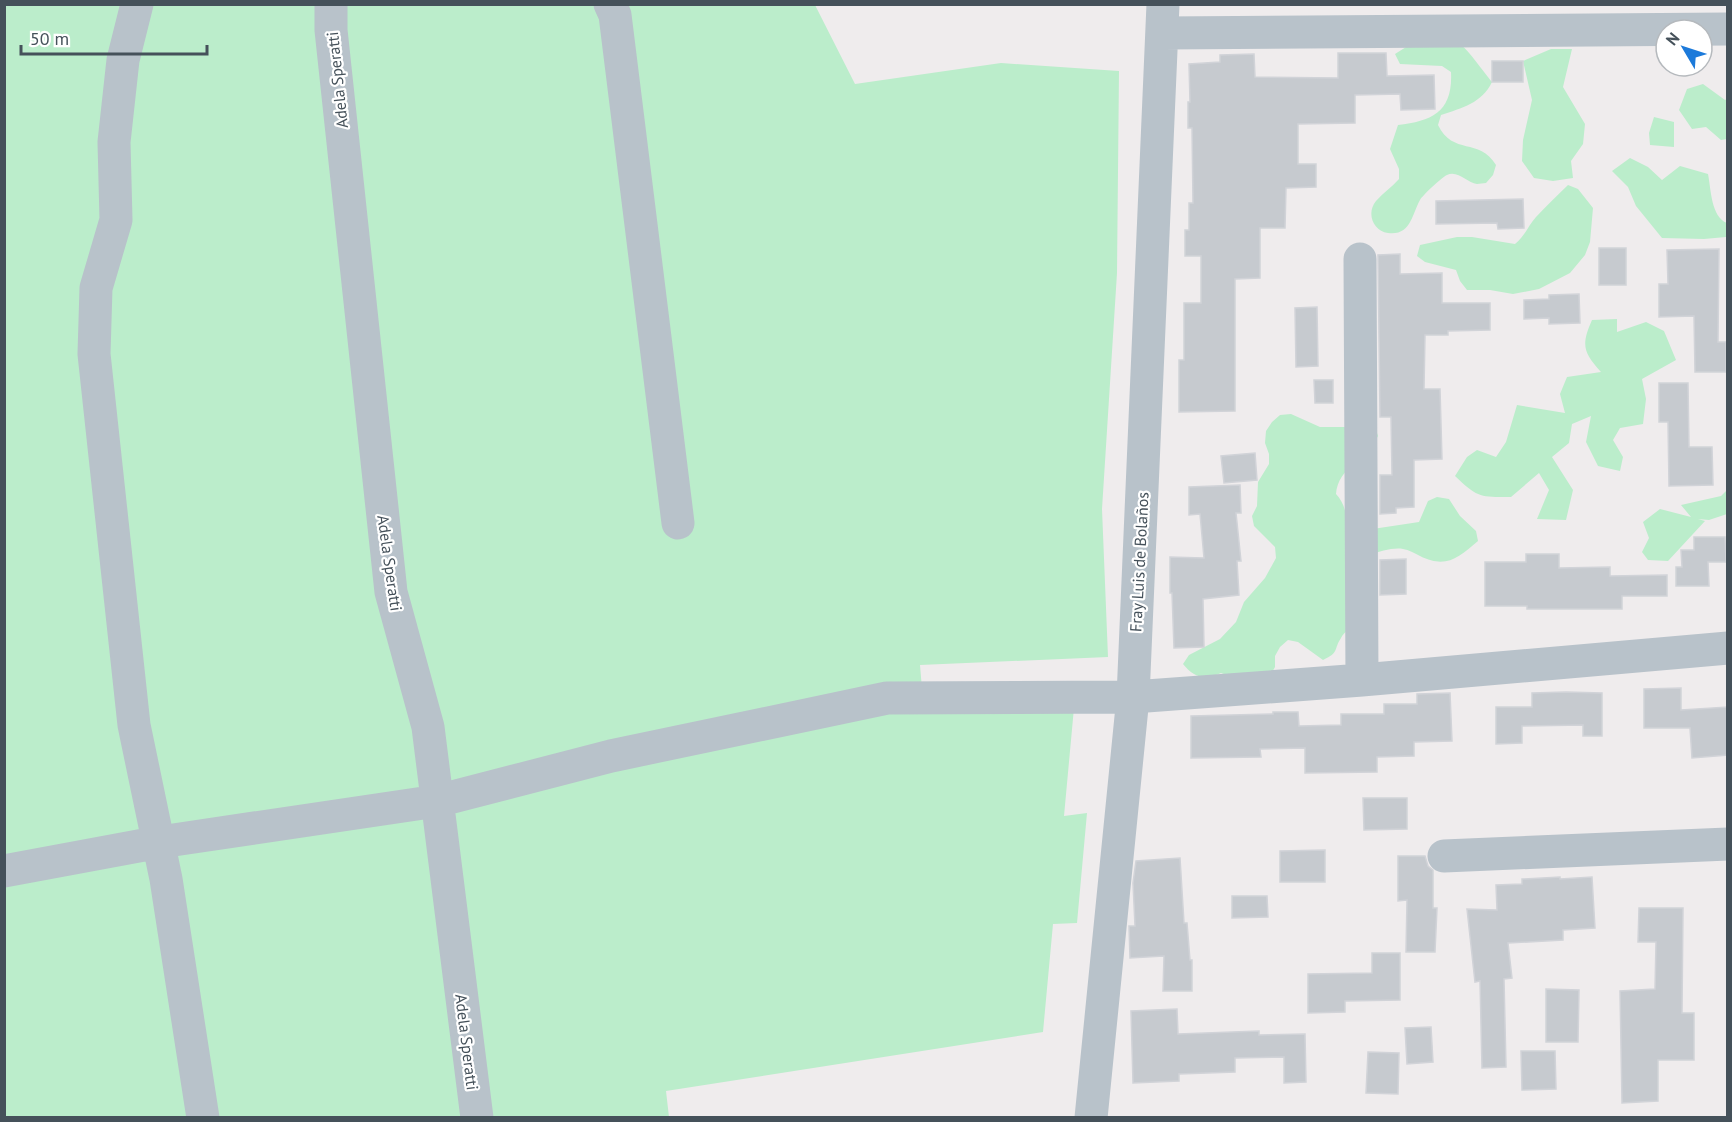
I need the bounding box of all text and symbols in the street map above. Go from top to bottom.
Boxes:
scale bar [21,18,207,56]
north arrow [1654,18,1714,78]
text: 50 m [30,27,69,50]
text: N [1661,28,1683,49]
street label: Adela Speratti [322,31,352,129]
street label: Fray Luis de Bolaños [1125,491,1153,633]
street label: Adela Speratti [373,514,407,612]
street label: Adela Speratti [451,993,483,1091]

